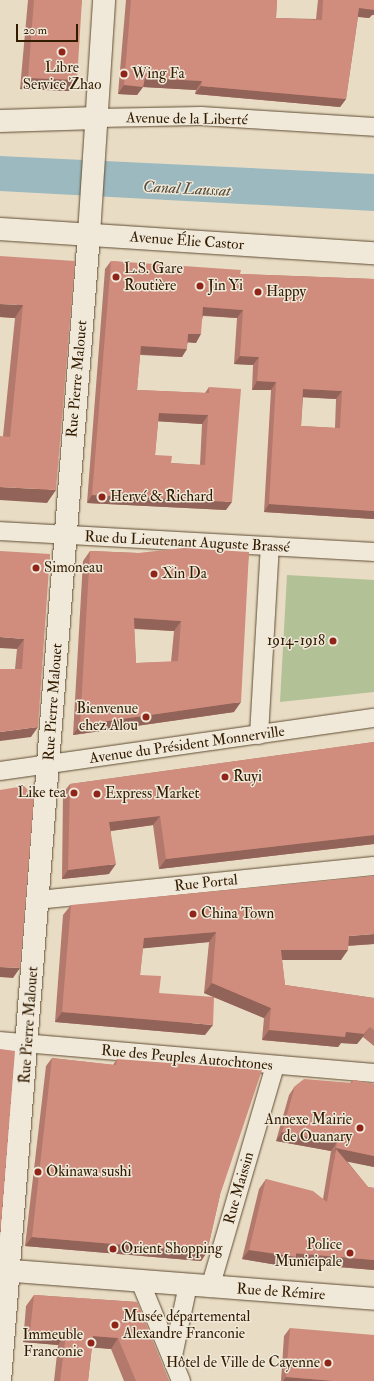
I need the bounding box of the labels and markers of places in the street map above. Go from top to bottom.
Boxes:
marker: Libre Service Zhao [57,47,67,57]
place label: Libre Service Zhao [23,58,101,93]
place label: Wing Fa [132,65,185,83]
marker: Wing Fa [119,69,129,79]
place label: L.S. Gare Routière [124,259,183,294]
marker: L.S. Gare Routière [111,272,121,282]
place label: Jin Yi [208,277,243,295]
marker: Jin Yi [195,281,205,291]
place label: Happy [266,283,306,301]
marker: Happy [253,287,263,297]
place label: Hervé & Richard [110,488,213,506]
marker: Hervé & Richard [97,492,107,502]
place label: Simoneau [44,559,103,577]
marker: Simoneau [31,563,41,573]
place label: Xin Da [162,565,207,583]
marker: Xin Da [149,569,159,579]
place label: 1914-1918 [267,632,325,650]
marker: 1914-1918 [328,636,338,646]
place label: Bienvenue chez Alou [76,699,138,734]
marker: Bienvenue chez Alou [141,712,151,722]
place label: Ruyi [233,768,262,786]
marker: Ruyi [220,772,230,782]
place label: Like tea [17,784,66,802]
place label: Express Market [105,785,199,803]
marker: Like tea [69,788,79,798]
marker: Express Market [92,789,102,799]
place label: China Town [201,905,274,923]
marker: China Town [188,909,198,919]
place label: Annexe Mairie de Ouanary [264,1110,352,1145]
marker: Annexe Mairie de Ouanary [355,1123,365,1133]
place label: Okinawa sushi [46,1163,131,1181]
marker: Okinawa sushi [33,1167,43,1177]
place label: Police Municipale [275,1235,342,1270]
place label: Orient Shopping [121,1240,222,1258]
marker: Orient Shopping [108,1244,118,1254]
marker: Police Municipale [345,1248,355,1258]
place label: Musée départemental Alexandre Franconie [123,1307,250,1342]
marker: Musée départemental Alexandre Franconie [110,1320,120,1330]
place label: Immeuble Franconie [22,1325,83,1360]
marker: Immeuble Franconie [86,1338,96,1348]
place label: Hôtel de Ville de Cayenne [166,1354,320,1372]
marker: Hôtel de Ville de Cayenne [323,1358,333,1368]

